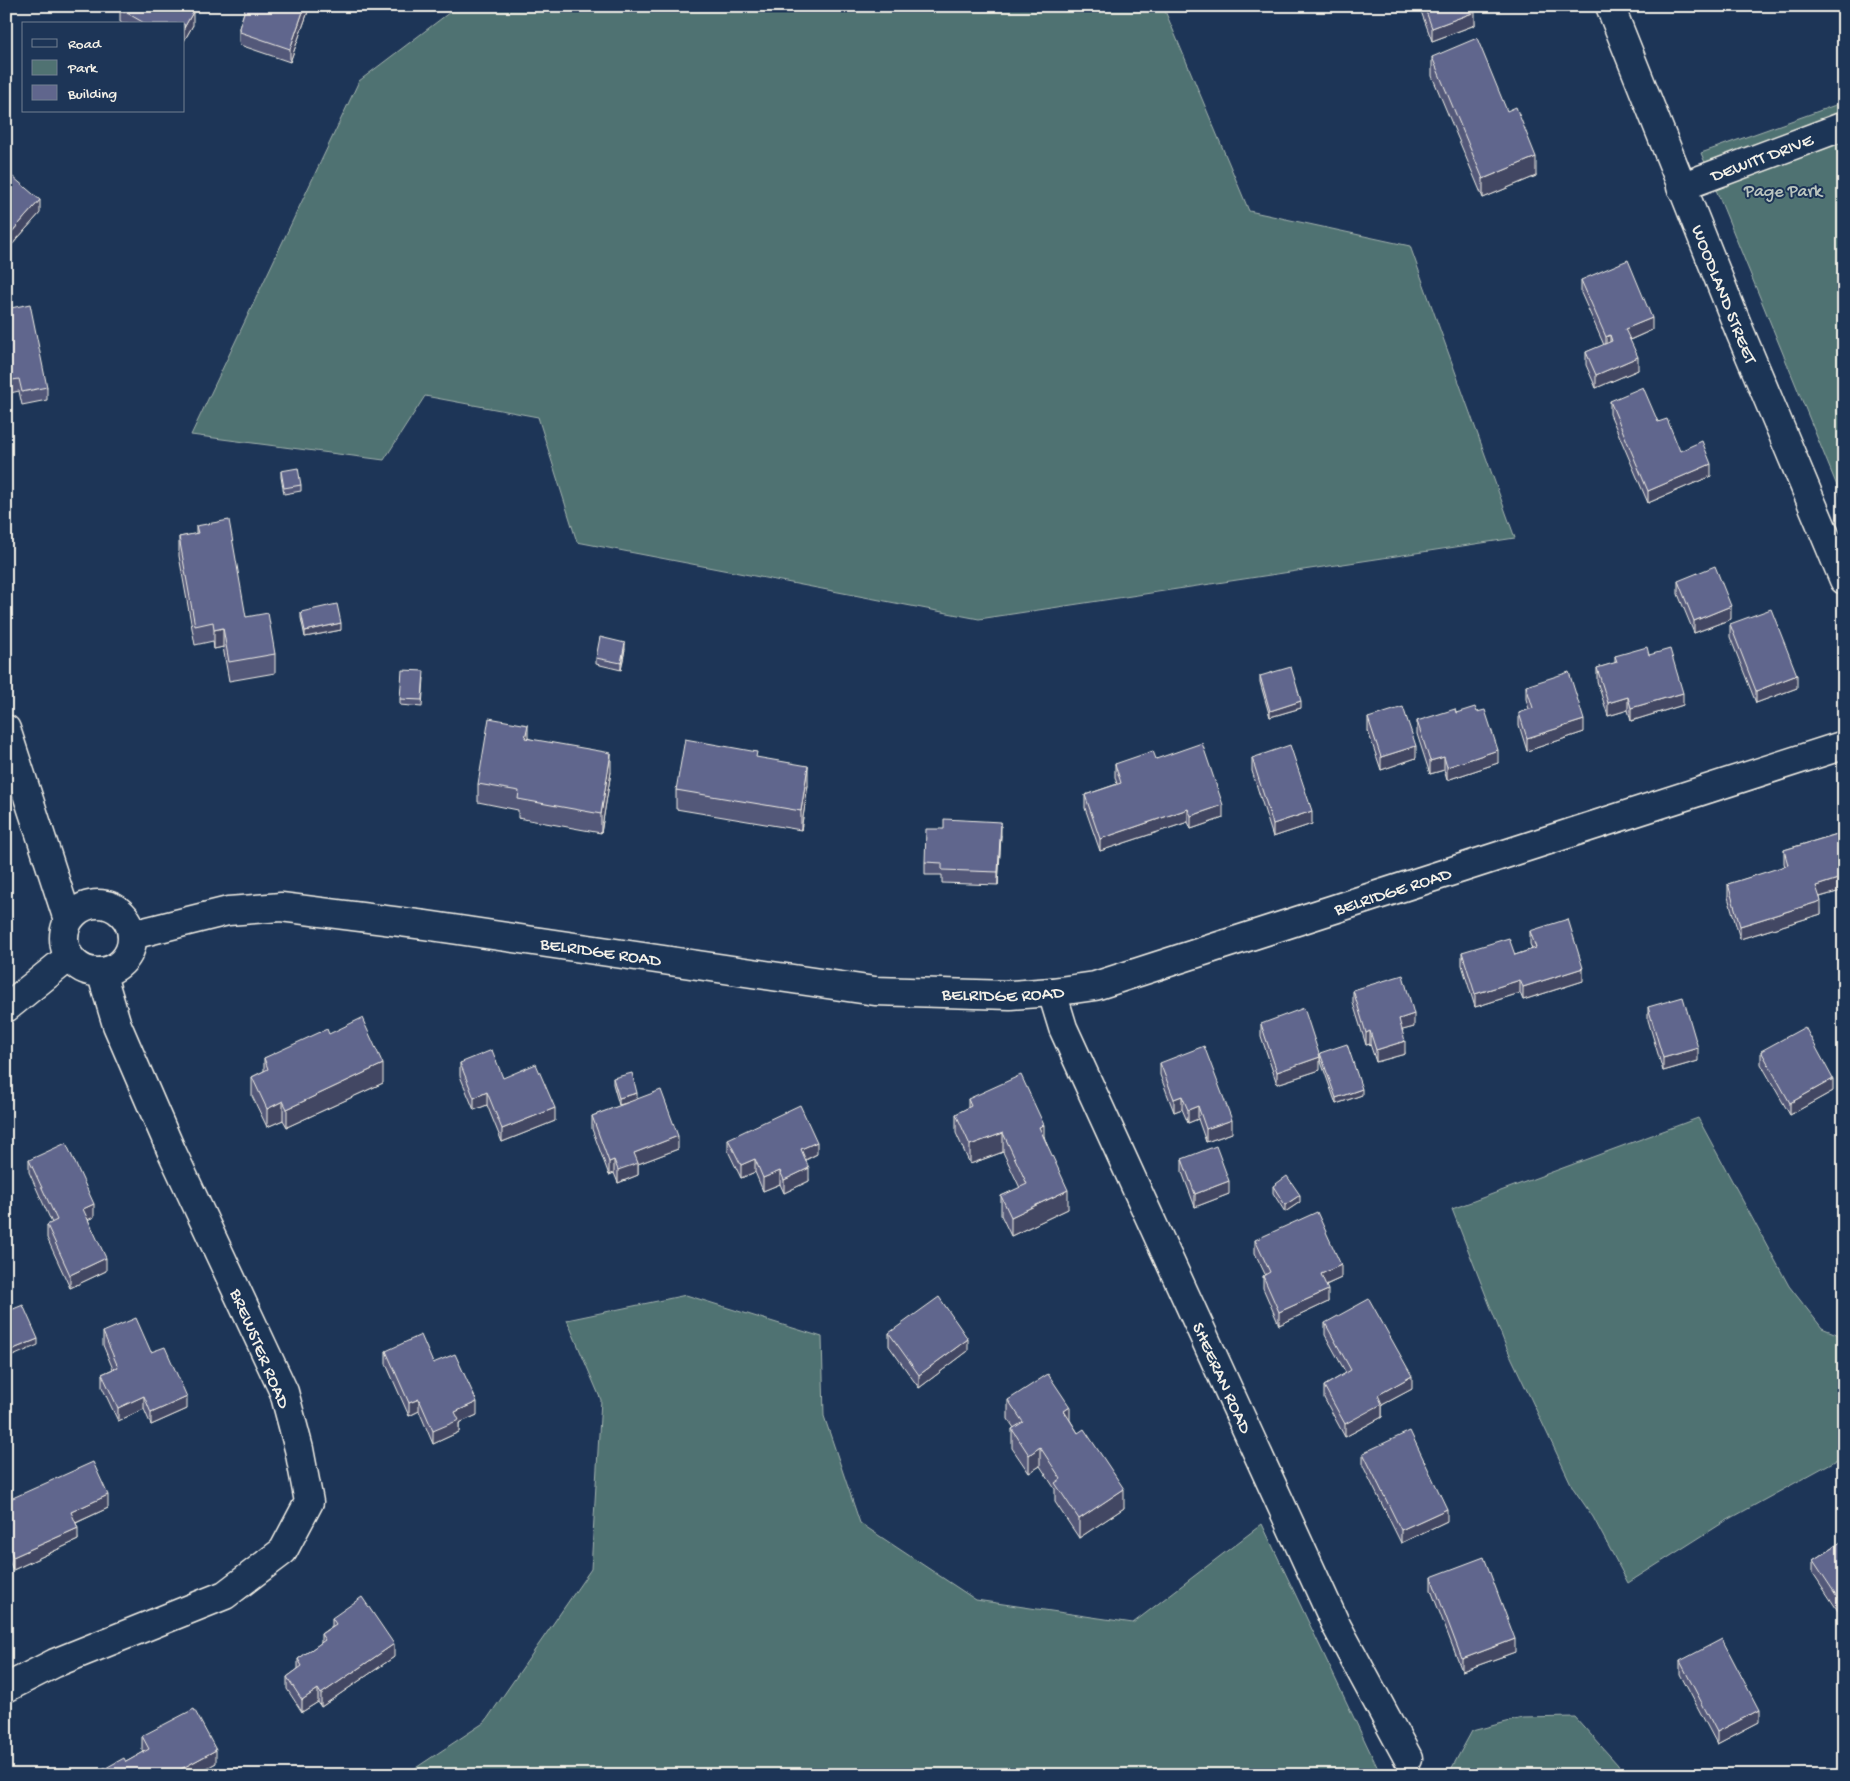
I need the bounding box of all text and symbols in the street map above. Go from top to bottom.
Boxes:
legend [22,22,185,112]
text: Road [68,36,102,54]
text: Park [67,60,98,78]
text: Building [67,86,117,104]
street label: DEWITT DRIVE [1707,130,1817,188]
park label: Page Park [1743,182,1824,203]
street label: WOODLAND STREET [1685,222,1761,368]
street label: BELRIDGE ROAD [1331,864,1455,922]
street label: BELRIDGE ROAD [538,934,663,973]
street label: BELRIDGE ROAD [941,982,1066,1008]
street label: BREWSTER ROAD [224,1285,293,1412]
street label: SHEERAN ROAD [1186,1320,1255,1438]

